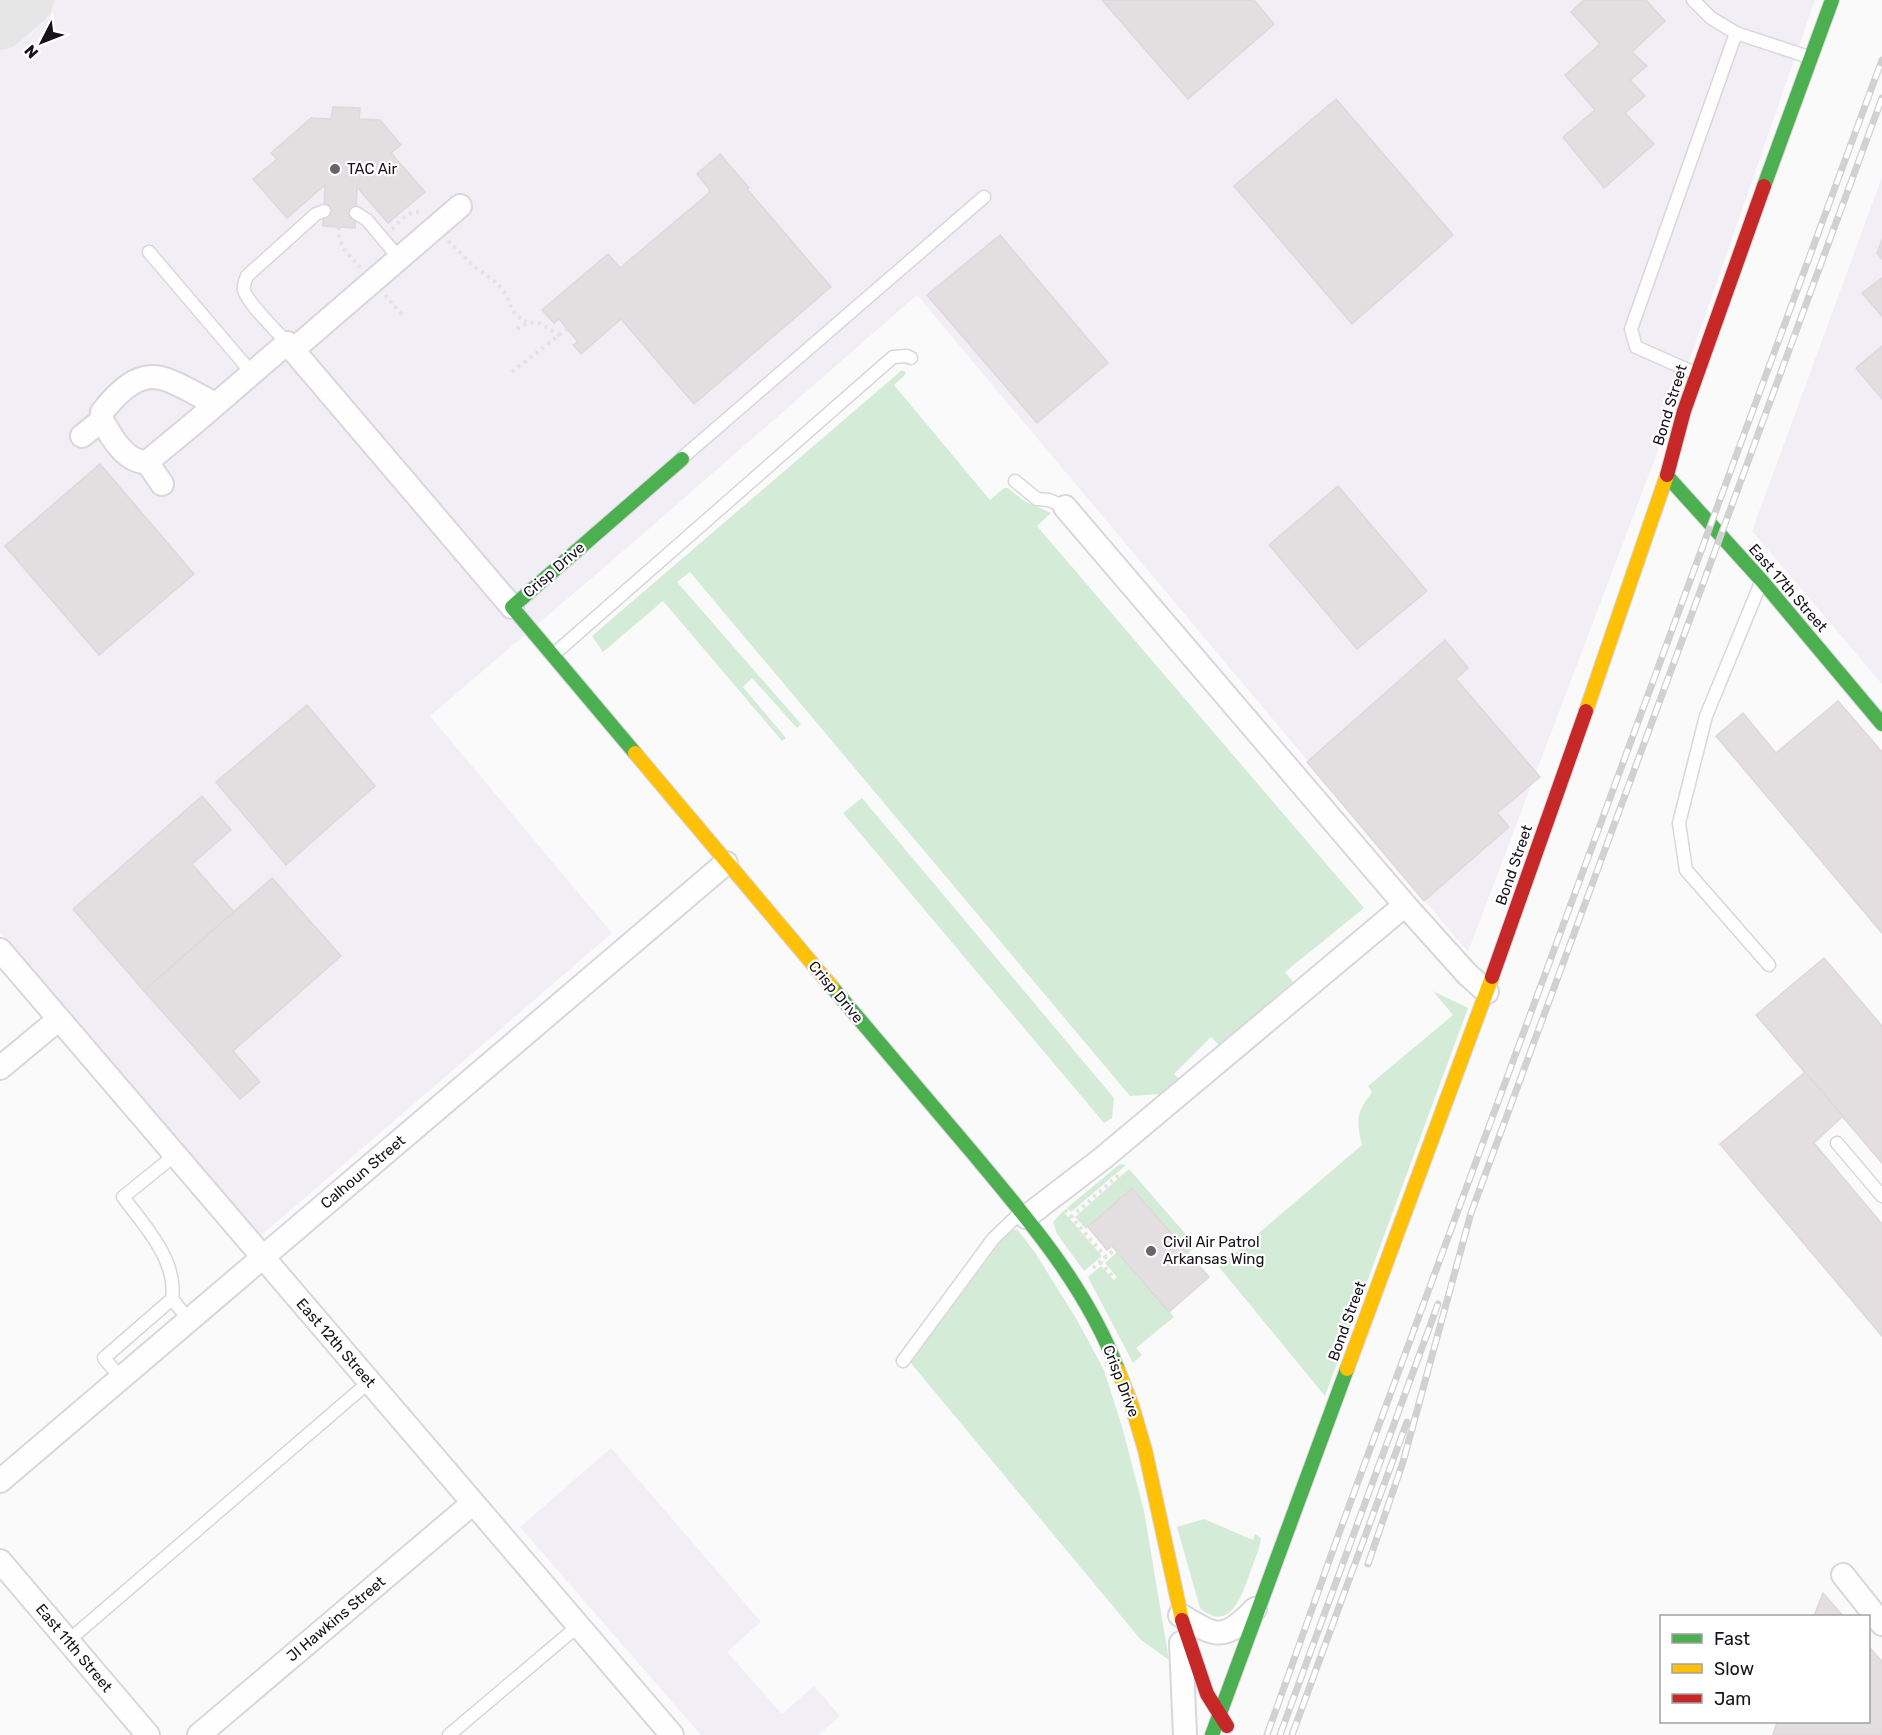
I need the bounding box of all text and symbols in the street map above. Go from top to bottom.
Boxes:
north arrow [12,12,72,72]
text: N [20,41,42,62]
place label: TAC Air [347,160,397,178]
marker: TAC Air [328,162,342,176]
street label: Bond Street [1649,362,1691,448]
street label: Crisp Drive [520,538,588,602]
street label: East 17th Street [1745,540,1831,636]
street label: Bond Street [1492,822,1536,907]
street label: Crisp Drive [805,957,867,1027]
street label: Calhoun Street [317,1131,409,1213]
place label: Civil Air Patrol Arkansas Wing [1163,1233,1264,1268]
marker: Civil Air Patrol Arkansas Wing [1144,1244,1158,1258]
street label: Bond Street [1324,1278,1370,1363]
street label: East 12th Street [293,1295,380,1391]
street label: Crisp Drive [1099,1342,1143,1420]
street label: Jl Hawkins Street [283,1572,389,1665]
street label: East 11th Street [32,1600,116,1696]
legend [1660,1615,1870,1723]
text: Fast [1714,1628,1750,1650]
text: Slow [1714,1658,1754,1680]
text: Jam [1714,1688,1751,1710]

